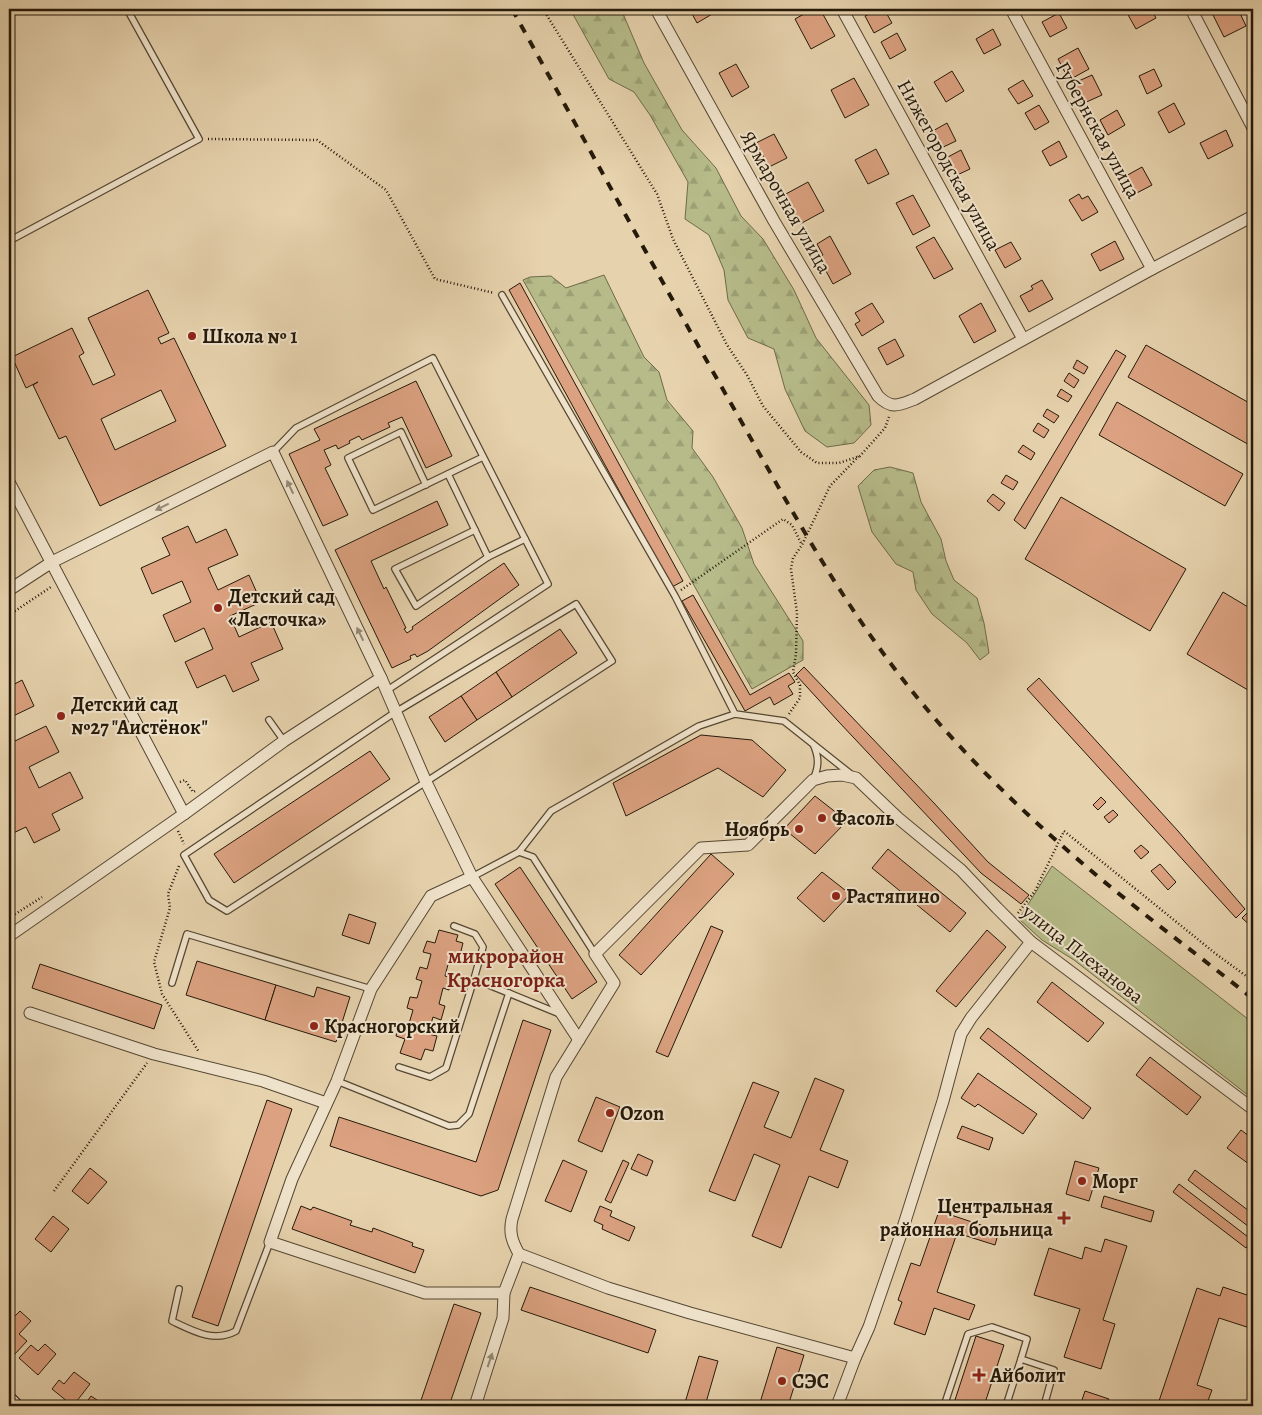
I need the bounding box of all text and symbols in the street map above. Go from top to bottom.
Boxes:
street label: Губернская улица [1049,56,1147,204]
street label: Нижегородская улица [891,75,1008,256]
street label: Ярмарочная улица [734,125,838,279]
place label: Школа № 1 [202,323,297,350]
marker: Школа № 1 [186,330,198,342]
one-way arrow [285,480,293,494]
one-way arrow [155,503,169,511]
place label: Детский сад «Ласточка» [228,583,335,633]
marker: Детский сад «Ласточка» [212,602,224,614]
one-way arrow [355,627,363,641]
place label: Детский сад №27 "Аистёнок" [71,691,208,741]
marker: Детский сад №27 "Аистёнок" [55,710,67,722]
place label: Фасоль [832,805,894,832]
marker: Фасоль [816,812,828,824]
place label: Ноябрь [724,816,789,843]
marker: Ноябрь [793,823,805,835]
place label: Растяпино [846,883,940,910]
marker: Растяпино [830,890,842,902]
street label: улица Плеханова [1016,897,1150,1010]
district label: микрорайон Красногорка [447,942,565,994]
place label: Красногорский [324,1013,460,1040]
marker: Красногорский [308,1020,320,1032]
place label: Ozon [620,1100,664,1127]
marker: Ozon [604,1107,616,1119]
place label: Морг [1092,1168,1138,1195]
marker: Морг [1076,1175,1088,1187]
place label: Центральная районная больница [880,1193,1053,1243]
marker: Центральная районная больница [1057,1211,1071,1225]
one-way arrow [486,1352,494,1367]
place label: Айболит [989,1362,1066,1389]
place label: СЭС [792,1368,829,1395]
marker: Айболит [972,1368,986,1382]
marker: СЭС [776,1375,788,1387]

